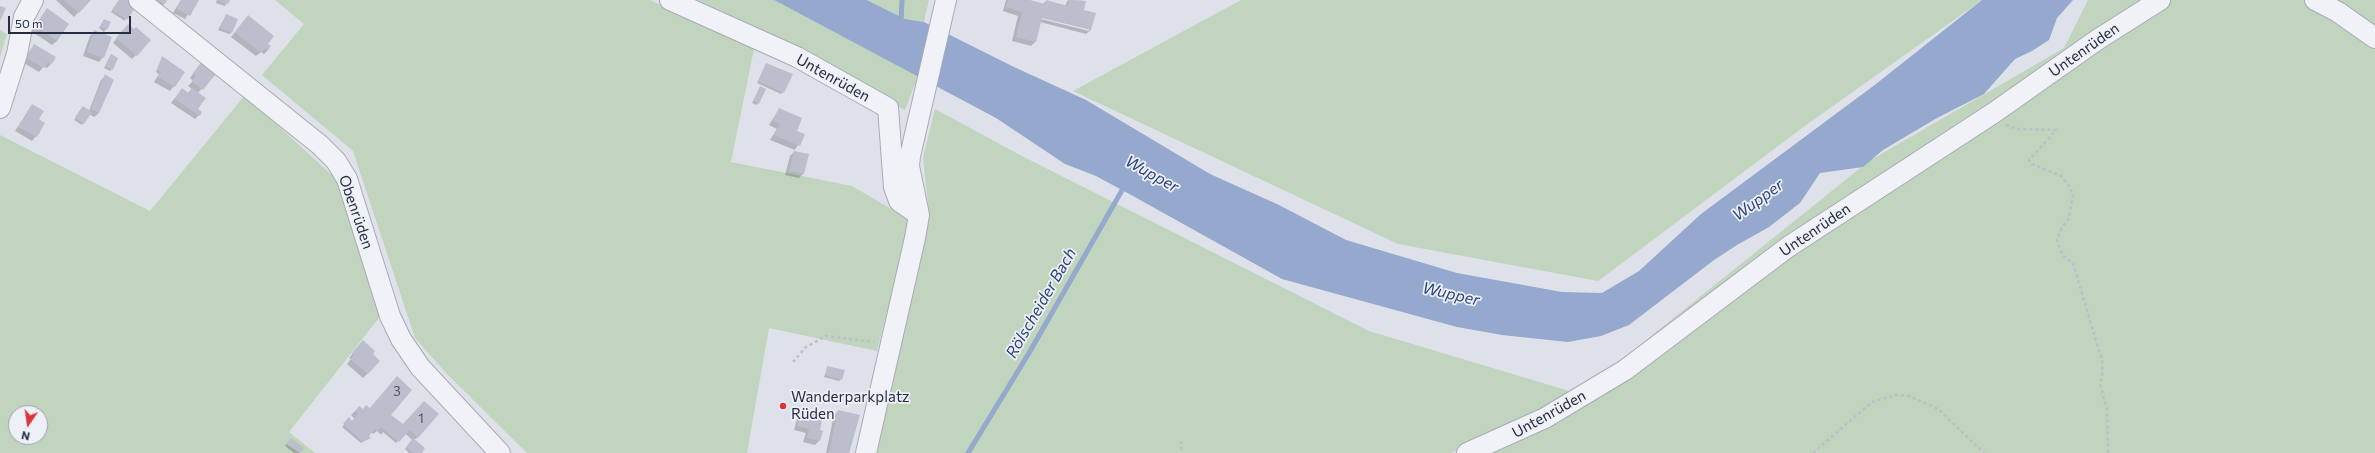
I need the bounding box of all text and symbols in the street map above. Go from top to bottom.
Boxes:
scale bar [10,8,133,34]
text: 50 m [15,16,43,30]
street label: Untenrüden [2045,19,2123,81]
street label: Untenrüden [793,50,873,106]
water label: Wupper [1122,151,1182,197]
street label: Obenrüden [335,173,377,251]
water label: Wupper [1729,175,1787,225]
street label: Untenrüden [1776,200,1854,260]
water label: Rölscheider Bach [1002,245,1080,361]
water label: Wupper [1420,278,1482,310]
house number: 3 [393,384,401,400]
street label: Untenrüden [1509,386,1589,442]
place label: Wanderparkplatz Rüden [791,388,909,423]
marker: Wanderparkplatz Rüden [778,401,788,411]
north arrow [8,405,48,445]
house number: 1 [418,411,424,427]
text: N [20,429,31,443]

